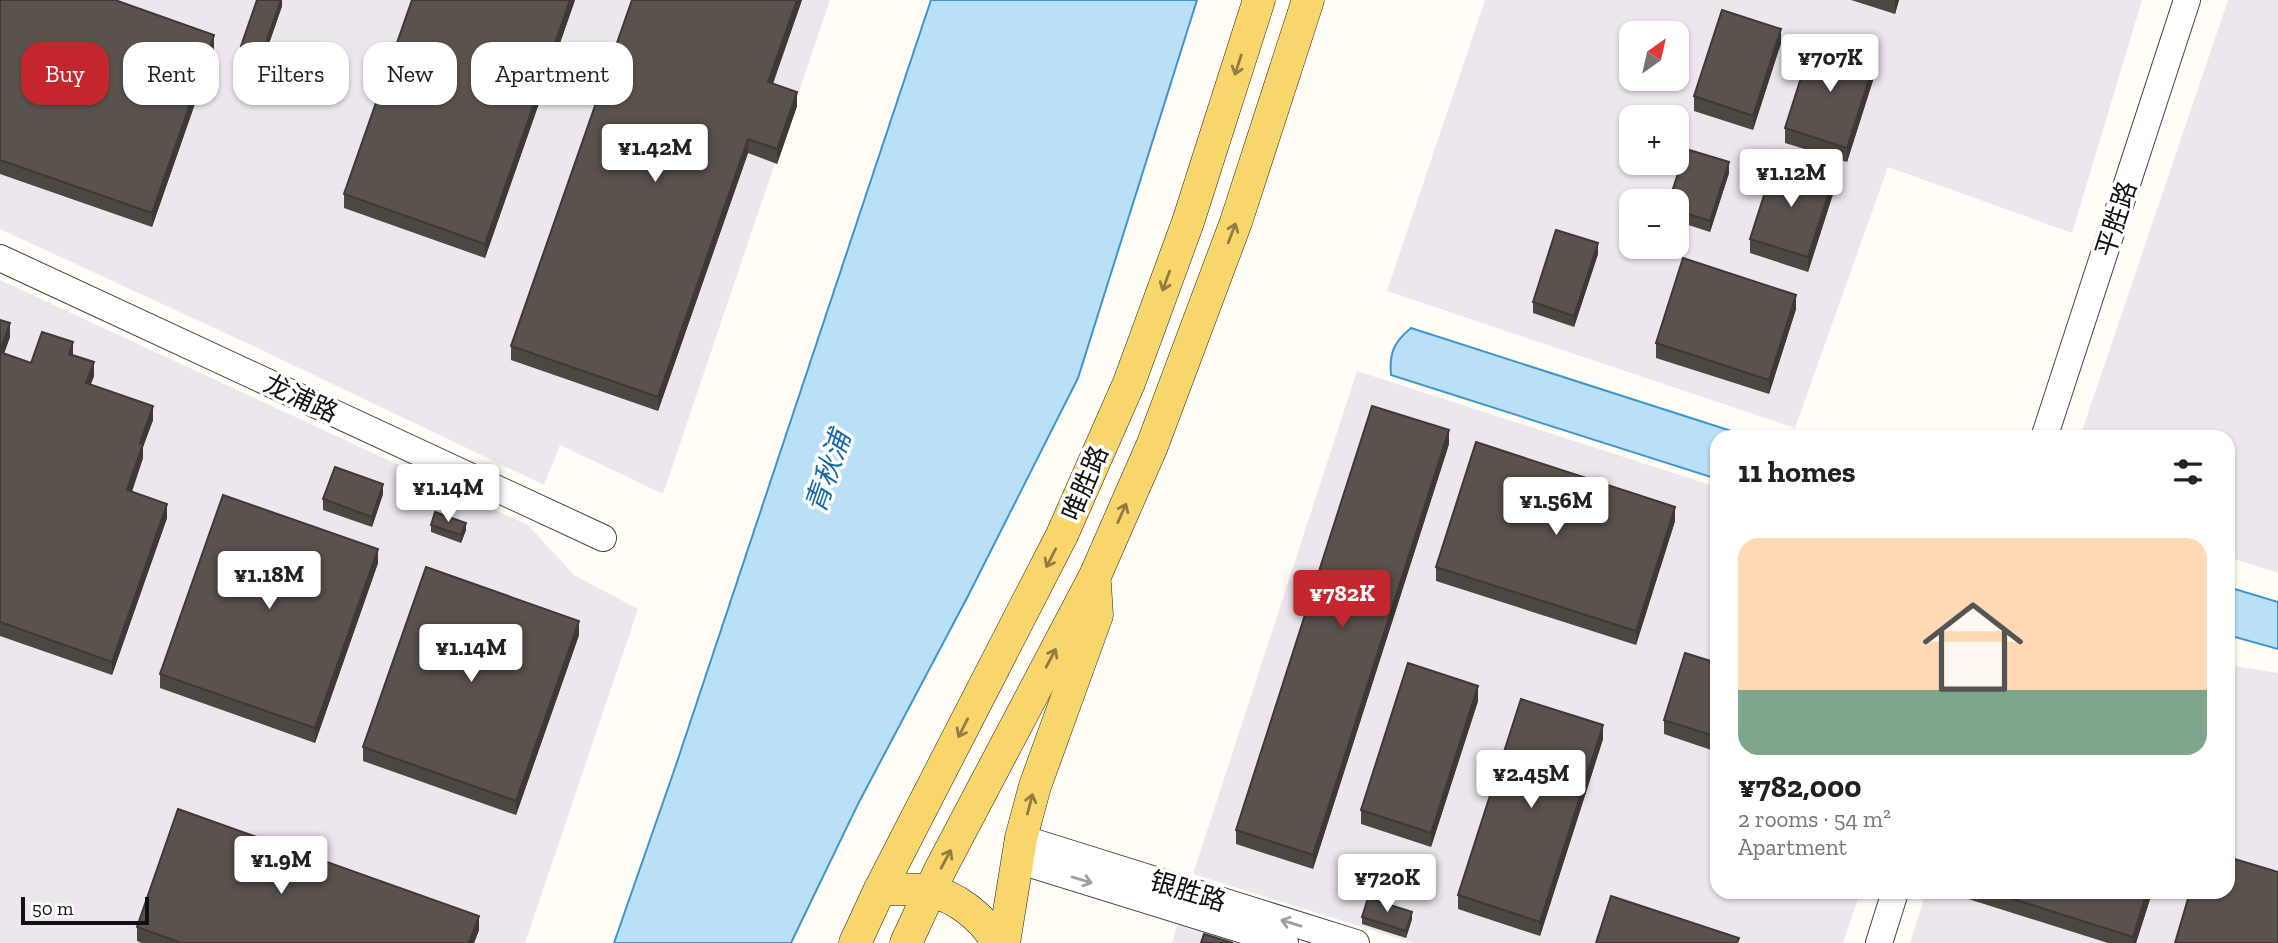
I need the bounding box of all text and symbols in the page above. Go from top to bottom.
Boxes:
north arrow [1619,21,1689,91]
map controls [1619,21,1689,259]
pin: ¥707K [1781,34,1879,94]
chip: Buy [21,42,109,105]
chip: Rent [123,42,219,105]
chip: Filters [233,42,349,105]
chip: New [363,42,457,105]
chip: Apartment [471,42,633,105]
text: ¥707K [1797,43,1863,71]
one-way arrow [1231,54,1244,76]
button: + [1619,105,1689,175]
pin: ¥1.42M [598,124,712,184]
text: ¥1.42M [618,133,692,161]
pin: ¥1.12M [1734,150,1848,209]
text: ¥1.12M [1756,158,1826,186]
street label: 平胜路 [2089,177,2143,261]
button: − [1619,189,1689,259]
one-way arrow [1227,223,1239,245]
one-way arrow [1159,269,1171,291]
street label: 龙浦路 [259,367,343,429]
water label: 青秋浦 [799,423,859,517]
street label: 唯胜路 [1055,441,1115,525]
icon: filters [2169,453,2207,491]
text: 11 homes [1738,454,1856,490]
pin: ¥1.14M [391,464,505,524]
text: ¥1.14M [412,473,484,501]
pin: ¥1.56M [1499,477,1613,537]
text: ¥1.56M [1519,486,1593,514]
one-way arrow [1116,503,1129,525]
one-way arrow [1043,548,1057,568]
pin: ¥1.18M [212,552,326,611]
text: ¥1.18M [234,560,304,588]
pin: ¥782K [1293,570,1391,630]
text: ¥782K [1309,579,1375,607]
icon: home [1910,584,2036,710]
pin: ¥1.14M [414,624,528,684]
text: ¥1.14M [435,633,507,661]
one-way arrow [1045,648,1059,669]
one-way arrow [956,717,969,738]
pin: ¥2.45M [1474,750,1588,810]
text: ¥2.45M [1492,759,1570,787]
text: ¥782,000 [1738,769,1861,805]
one-way arrow [1024,793,1037,816]
text: 2 rooms · 54 m² [1738,805,1891,833]
text: Apartment [1738,833,1847,861]
pin: ¥1.9M [232,836,330,896]
text: ¥1.9M [250,845,312,873]
one-way arrow [940,849,953,870]
pin: ¥720K [1338,855,1436,914]
text: ¥720K [1354,863,1420,891]
street label: 银胜路 [1146,864,1230,918]
one-way arrow [1071,874,1093,887]
scale bar [21,894,149,926]
text: 50 m [32,897,73,920]
one-way arrow [1280,915,1302,928]

